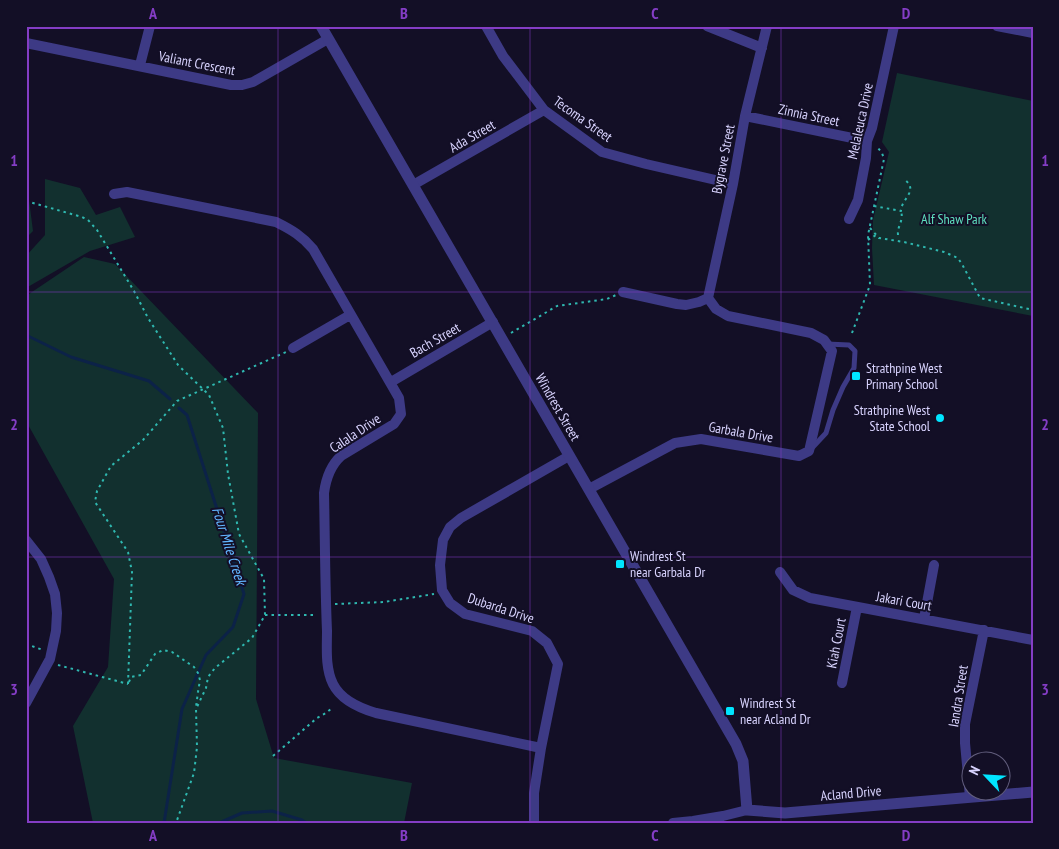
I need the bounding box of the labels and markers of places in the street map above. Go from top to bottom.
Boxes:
place label: Strathpine West Primary School [866,359,943,393]
marker: Strathpine West Primary School [850,370,862,382]
place label: Strathpine West State School [854,401,931,435]
marker: Strathpine West State School [934,412,946,424]
place label: Windrest St near Garbala Dr [630,547,706,581]
marker: Windrest St near Garbala Dr [614,558,626,570]
place label: Windrest St near Acland Dr [740,694,811,728]
marker: Windrest St near Acland Dr [724,705,736,717]

